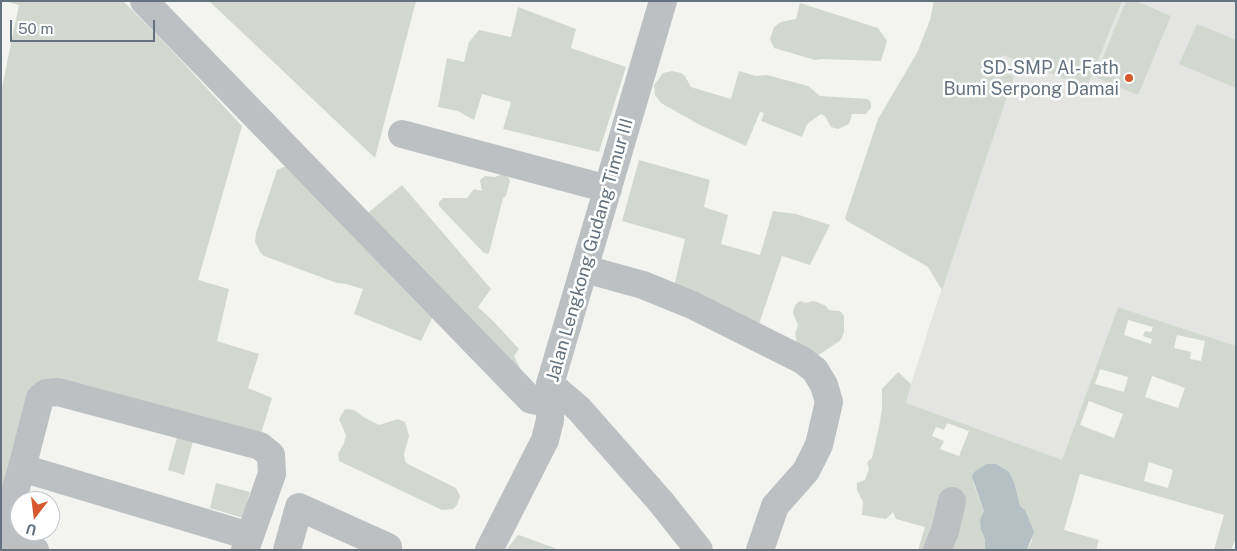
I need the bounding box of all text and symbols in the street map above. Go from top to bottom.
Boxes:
scale bar [12,10,158,42]
text: 50 m [18,20,53,37]
place label: SD-SMP Al-Fath Bumi Serpong Damai [943,57,1119,100]
marker: SD-SMP Al-Fath Bumi Serpong Damai [1123,72,1135,84]
street label: Jalan Lengkong Gudang Timur III [542,116,638,384]
north arrow [10,491,60,541]
text: U [24,520,38,539]

